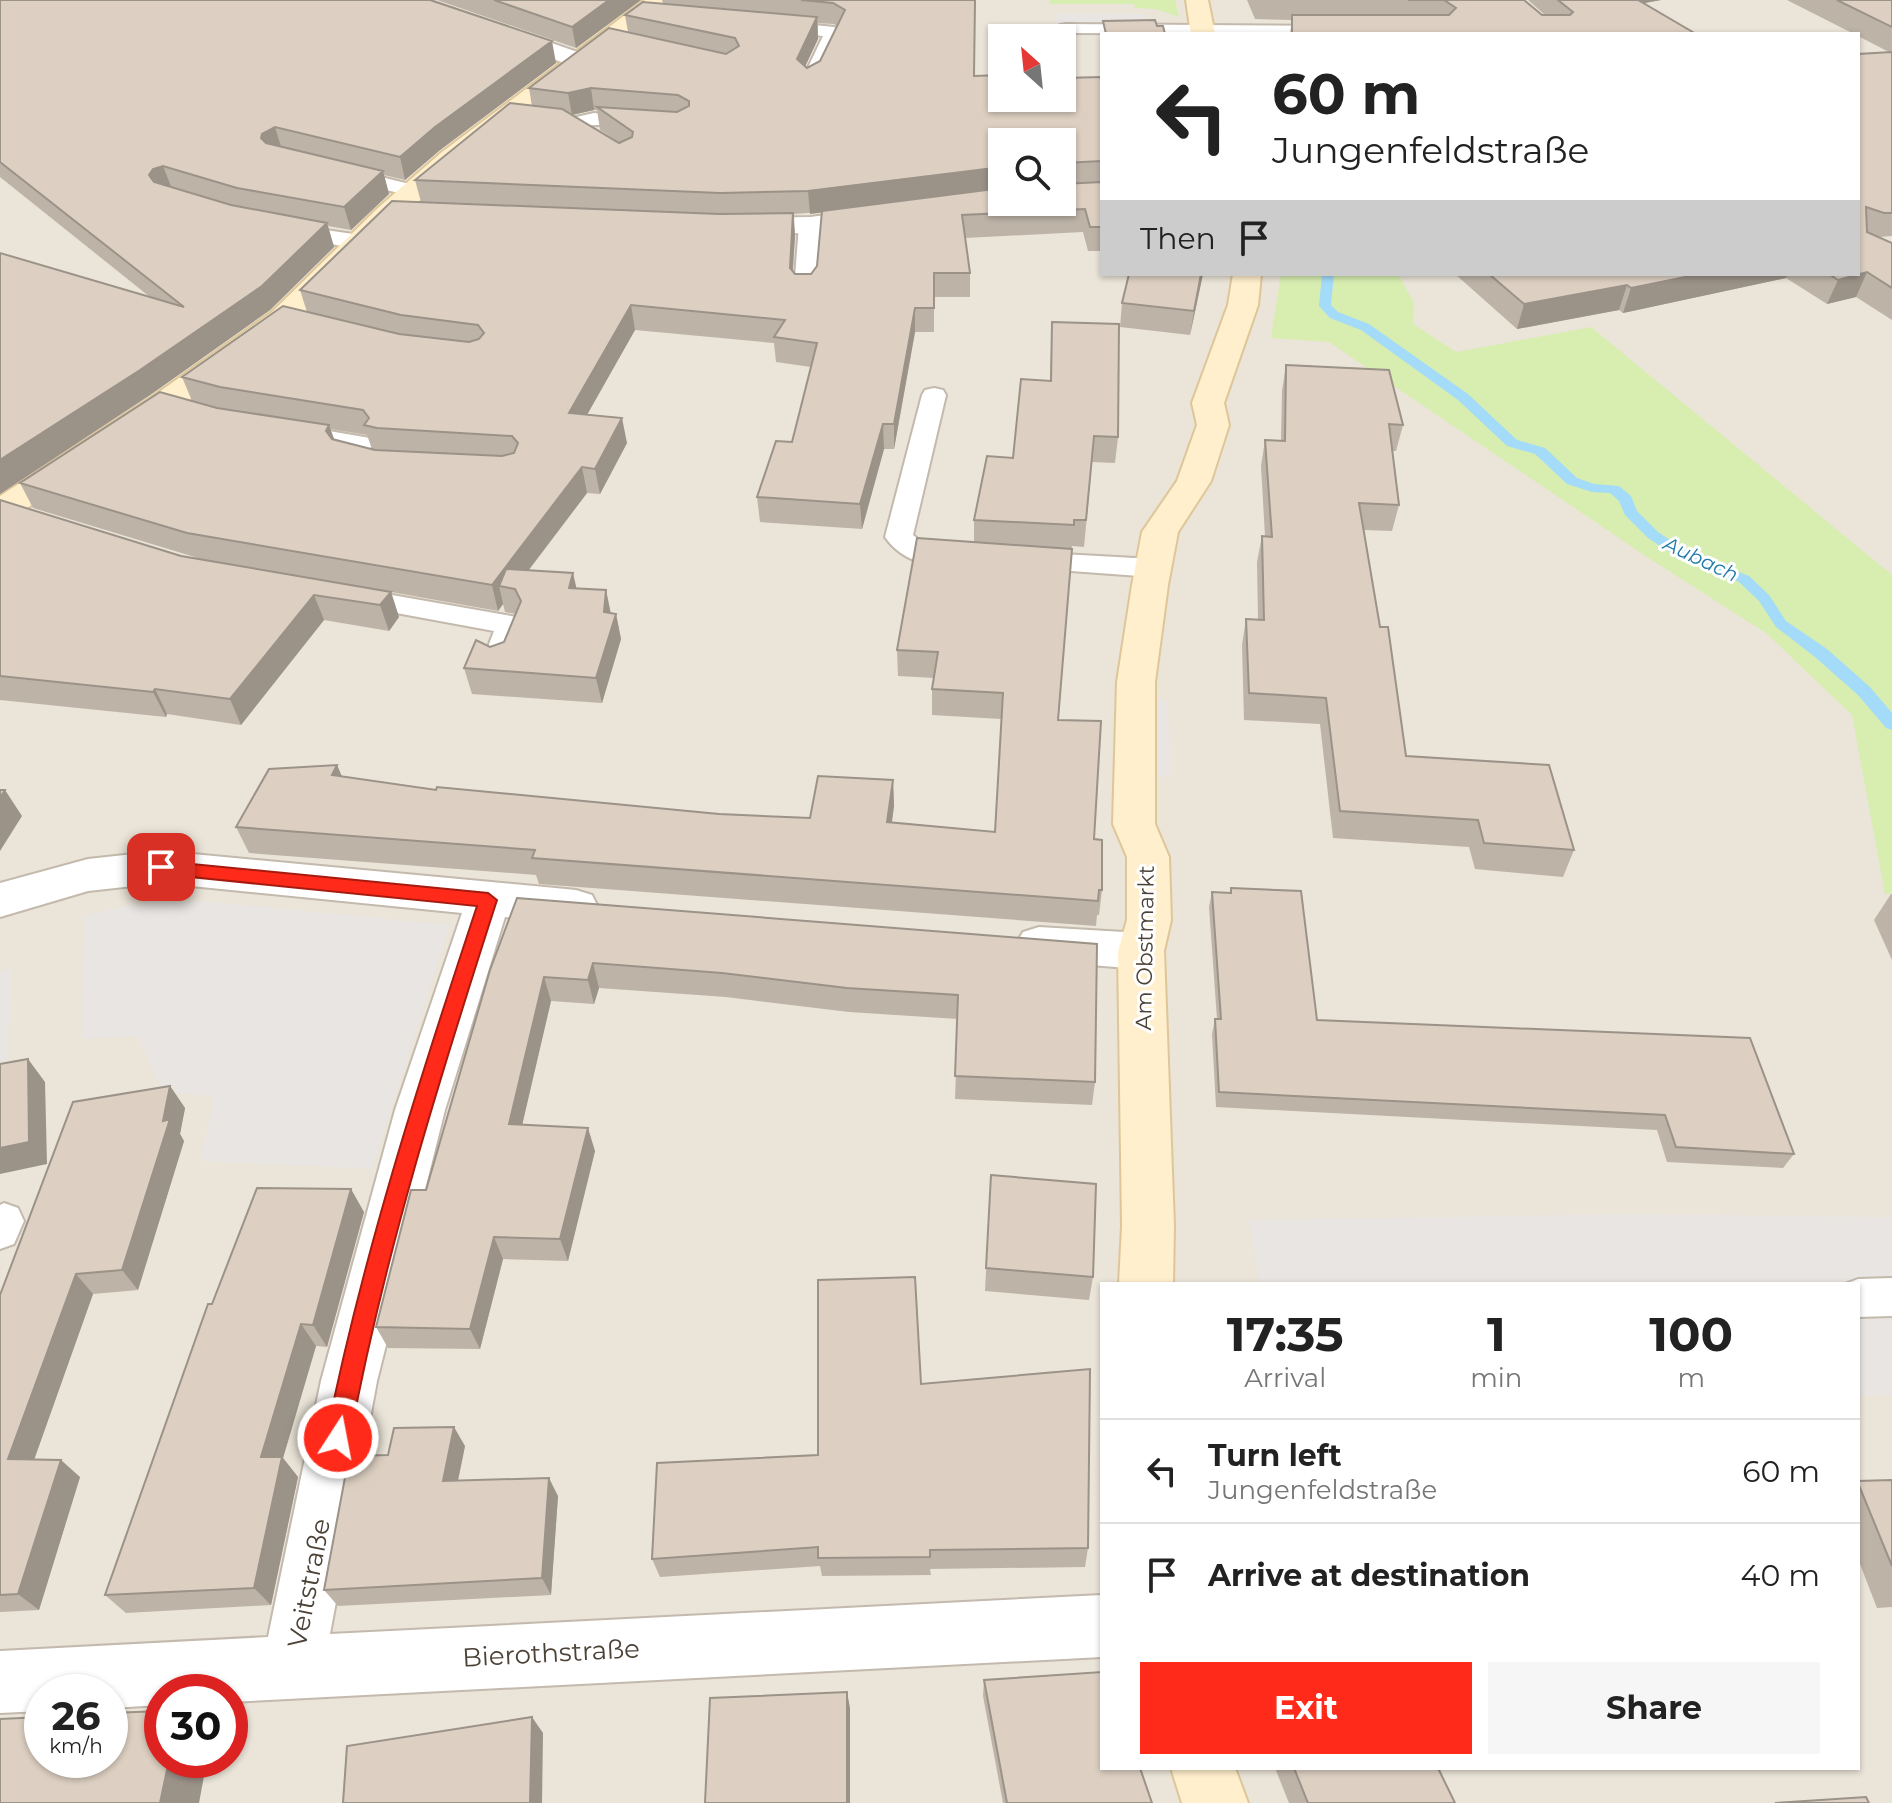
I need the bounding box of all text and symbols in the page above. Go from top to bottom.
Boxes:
north arrow [988,24,1076,112]
map controls [988,24,1076,216]
text: 60 m [1272,60,1420,128]
icon: left [1140,64,1244,168]
button: search [988,128,1076,216]
text: Jungenfeldstraße [1272,128,1589,172]
icon: arrive [1232,216,1276,260]
text: Then [1140,220,1216,257]
water label: Aubach [1659,531,1742,587]
pin [127,833,195,901]
icon: arrive [139,845,183,889]
street label: Am Obstmarkt [1130,865,1160,1031]
text: 17:35 [1227,1305,1343,1363]
text: 1 [1487,1305,1506,1363]
text: 100 [1649,1305,1733,1363]
text: Arrival [1244,1362,1326,1394]
text: min [1470,1362,1522,1394]
text: m [1677,1362,1705,1394]
position arrow [296,1396,380,1480]
text: Turn left [1208,1437,1341,1474]
icon: left [1140,1449,1184,1493]
text: 60 m [1742,1453,1820,1490]
text: Jungenfeldstraße [1208,1474,1437,1506]
street label: Veitstraße [281,1516,337,1650]
icon: arrive [1140,1553,1184,1597]
text: Arrive at destination [1208,1557,1530,1594]
text: 40 m [1741,1557,1820,1594]
street label: Bierothstraße [461,1632,641,1674]
button: Exit [1140,1662,1472,1754]
button: Share [1488,1662,1820,1754]
speed limit sign: 30 [144,1674,248,1778]
text: 26 [51,1691,101,1740]
text: km/h [49,1734,103,1758]

